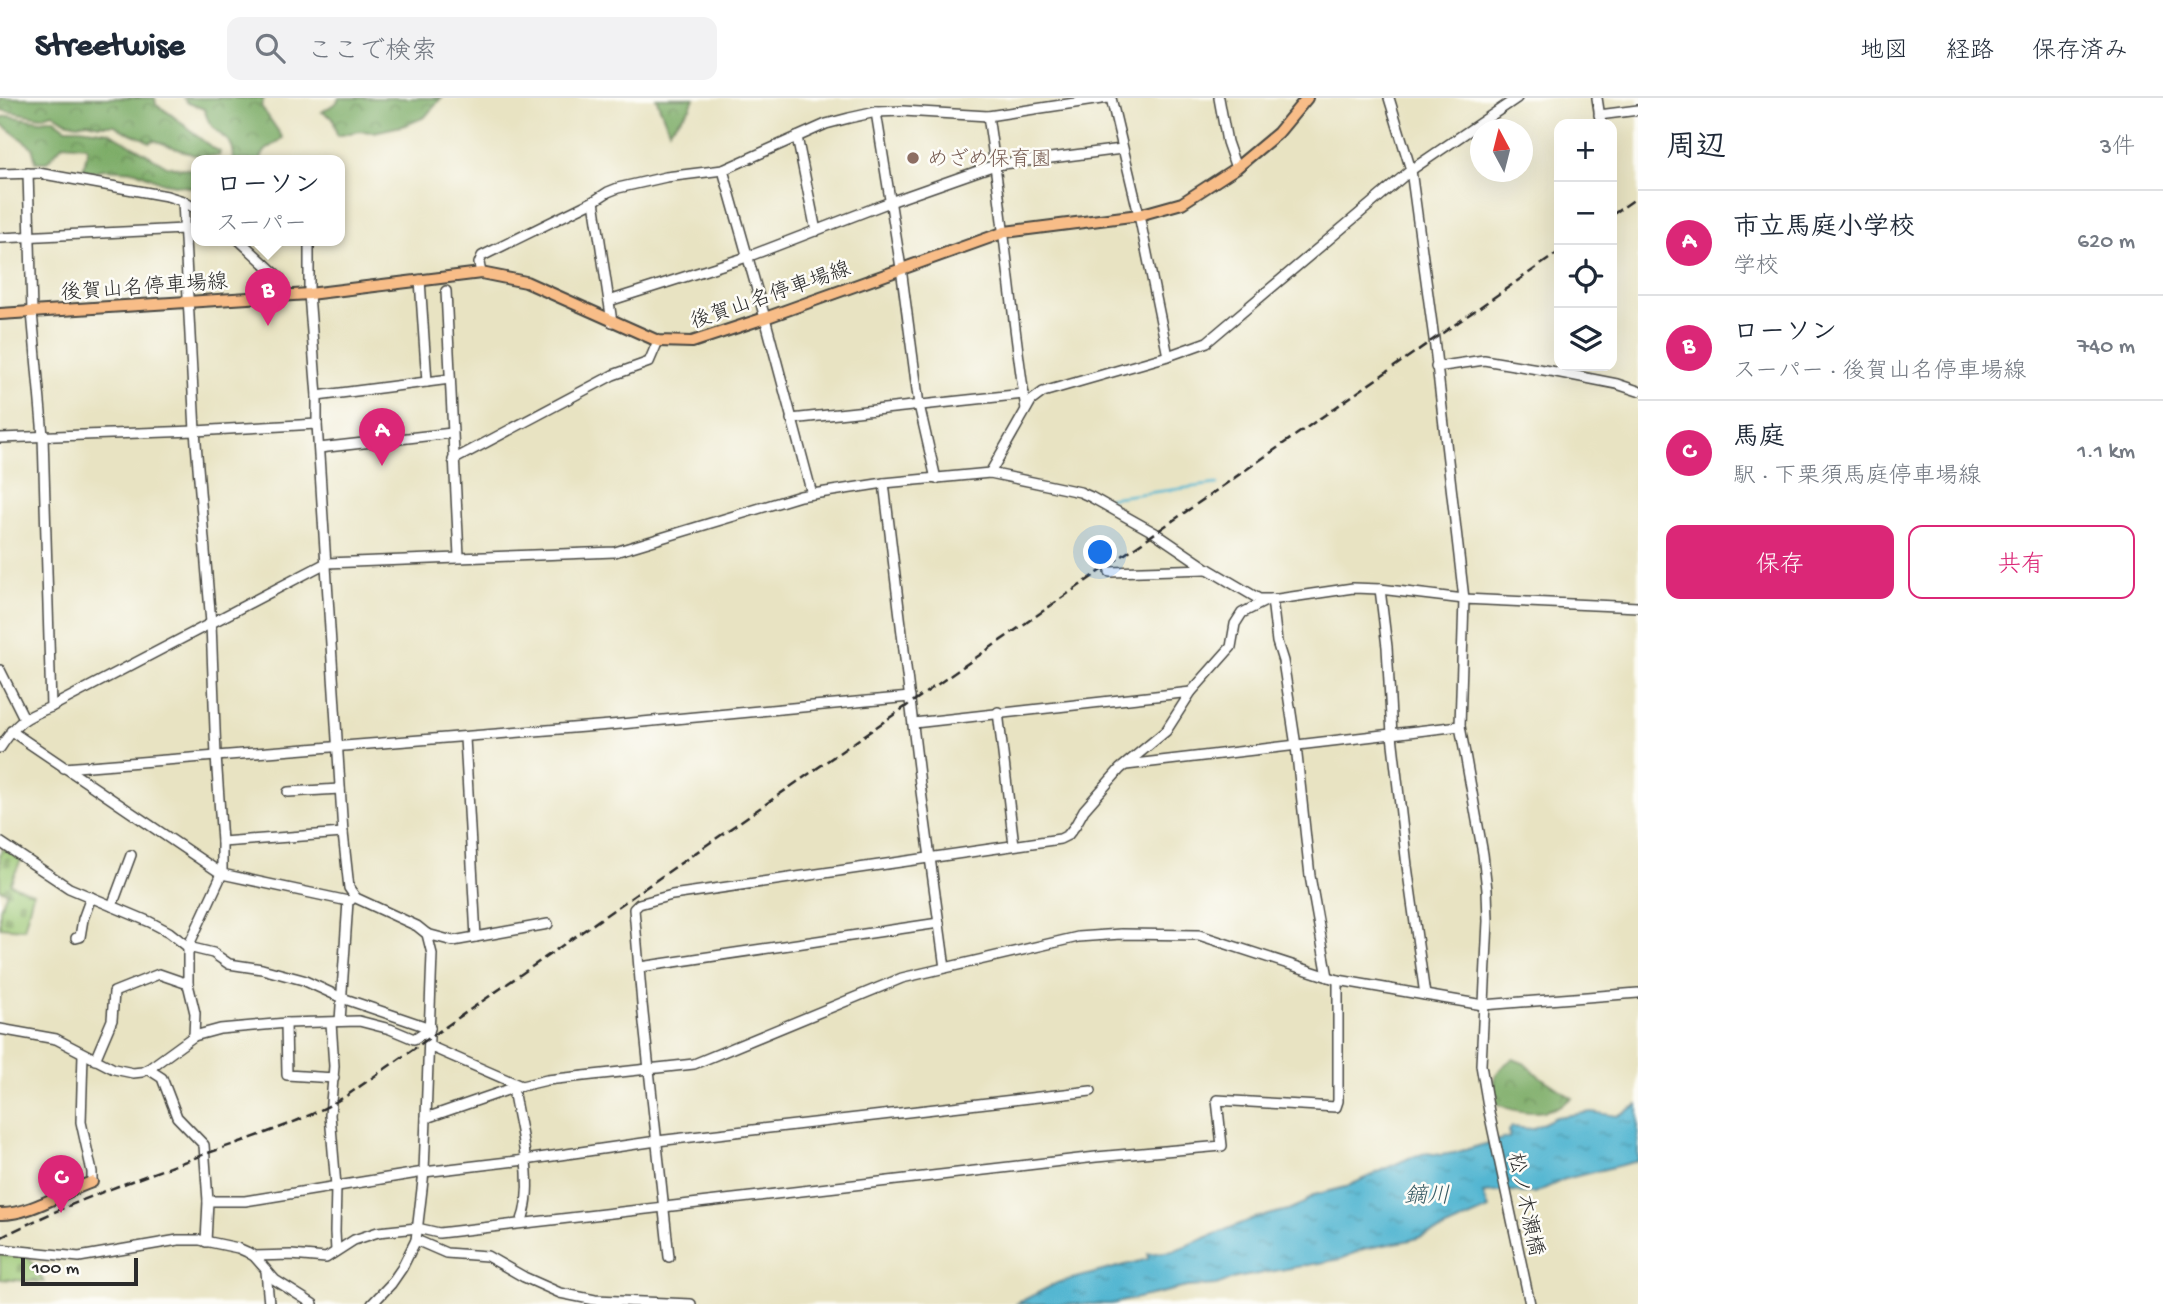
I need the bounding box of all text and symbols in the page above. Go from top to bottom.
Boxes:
search box [227,17,717,80]
text: Streetwise [35,29,185,67]
icon: search [251,29,289,67]
text: ここで検索 [307,38,437,69]
text: 地図 [1860,38,1908,67]
text: 経路 [1946,38,1994,67]
text: 保存済み [2032,38,2128,67]
north arrow [1470,119,1533,182]
map controls [1554,119,1617,371]
button: + [1554,119,1617,182]
text: 周辺 [1666,132,1726,167]
text: 3件 [2100,135,2135,162]
place label: めざめ保育園 [927,147,1052,174]
marker: めざめ保育園 [905,150,921,166]
popup [191,155,345,246]
text: ローソン [216,172,320,203]
button: − [1554,182,1617,245]
text: スーパー [216,212,307,239]
text: 市立馬庭小学校 [1733,214,1915,245]
text: A [1682,229,1696,256]
text: 620 m [2077,229,2135,256]
button: locate [1554,245,1617,308]
text: 学校 [1733,254,1779,281]
street label: 後賀山名停車場線 [687,256,855,336]
pin: B [245,268,291,326]
street label: 後賀山名停車場線 [59,269,229,308]
button: layers [1554,308,1617,371]
text: ローソン [1733,319,1837,350]
text: B [1683,334,1695,361]
text: 740 m [2077,334,2135,361]
text: スーパー · 後賀山名停車場線 [1733,359,2026,386]
pin: A [359,408,405,466]
text: 馬庭 [1733,424,1785,455]
text: C [1683,439,1695,466]
text: 1.1 km [2077,439,2135,466]
text: 駅 · 下栗須馬庭停車場線 [1733,464,1981,491]
button: 保存 [1666,525,1894,599]
button: 共有 [1908,525,2135,599]
your location [1083,535,1117,569]
street label: 松ノ木瀬橋 [1500,1151,1548,1259]
pin: C [38,1155,84,1213]
water label: 鏑川 [1404,1183,1450,1211]
scale bar [21,1255,138,1287]
text: 100 m [32,1258,79,1281]

